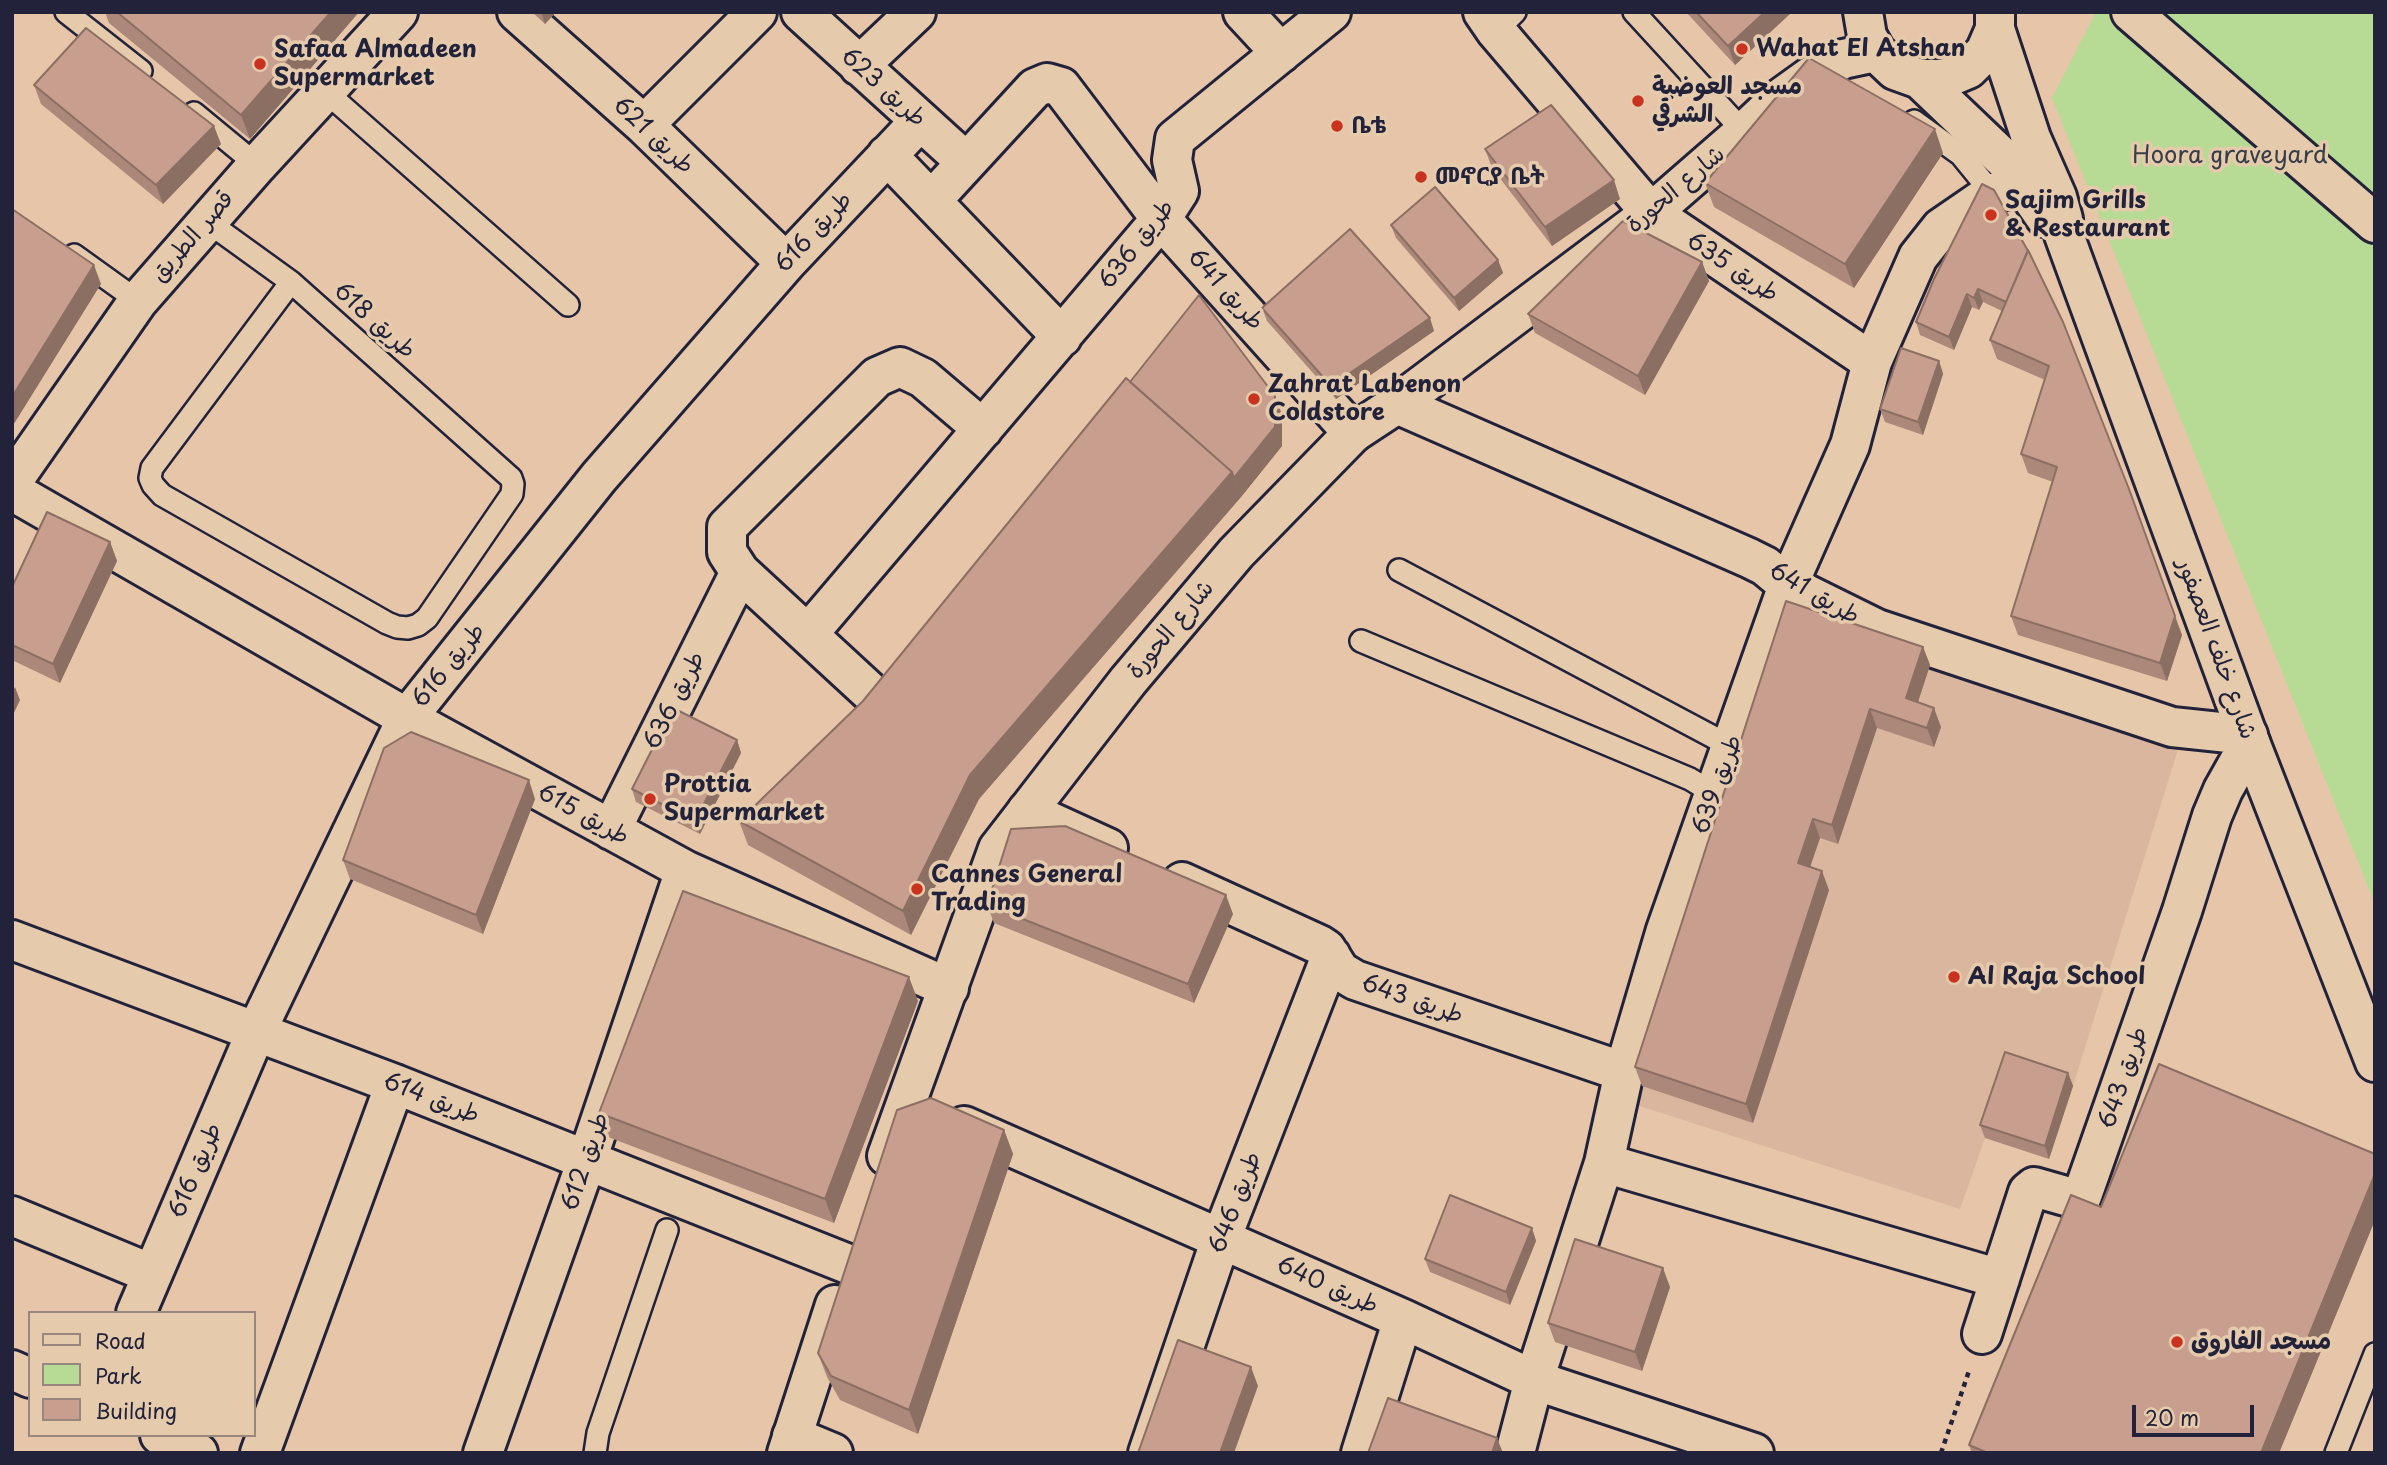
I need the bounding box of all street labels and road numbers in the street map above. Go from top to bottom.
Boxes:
street label: طريق 623 [834,42,932,134]
street label: طريق 621 [606,91,700,181]
street label: شارع الحورة [1621,140,1731,240]
street label: قصر الطريق [145,185,241,289]
street label: طريق 616 [769,186,859,280]
street label: طريق 636 [1093,194,1181,296]
street label: طريق 635 [1680,227,1784,309]
street label: طريق 641 [1181,243,1269,337]
street label: طريق 618 [327,277,421,365]
street label: شارع خلف العصفور [2170,555,2262,743]
street label: طريق 641 [1763,556,1865,632]
street label: شارع الحورة [1121,575,1221,685]
street label: طريق 616 [406,618,492,714]
street label: طريق 636 [638,647,712,755]
street label: طريق 639 [1687,731,1749,839]
street label: طريق 615 [532,778,634,852]
street label: طريق 643 [1357,969,1467,1031]
street label: طريق 643 [2093,1023,2155,1133]
street label: طريق 614 [379,1067,483,1131]
street label: طريق 612 [556,1109,616,1215]
street label: طريق 616 [163,1119,229,1223]
street label: طريق 646 [1203,1148,1269,1258]
street label: طريق 640 [1272,1251,1382,1321]

